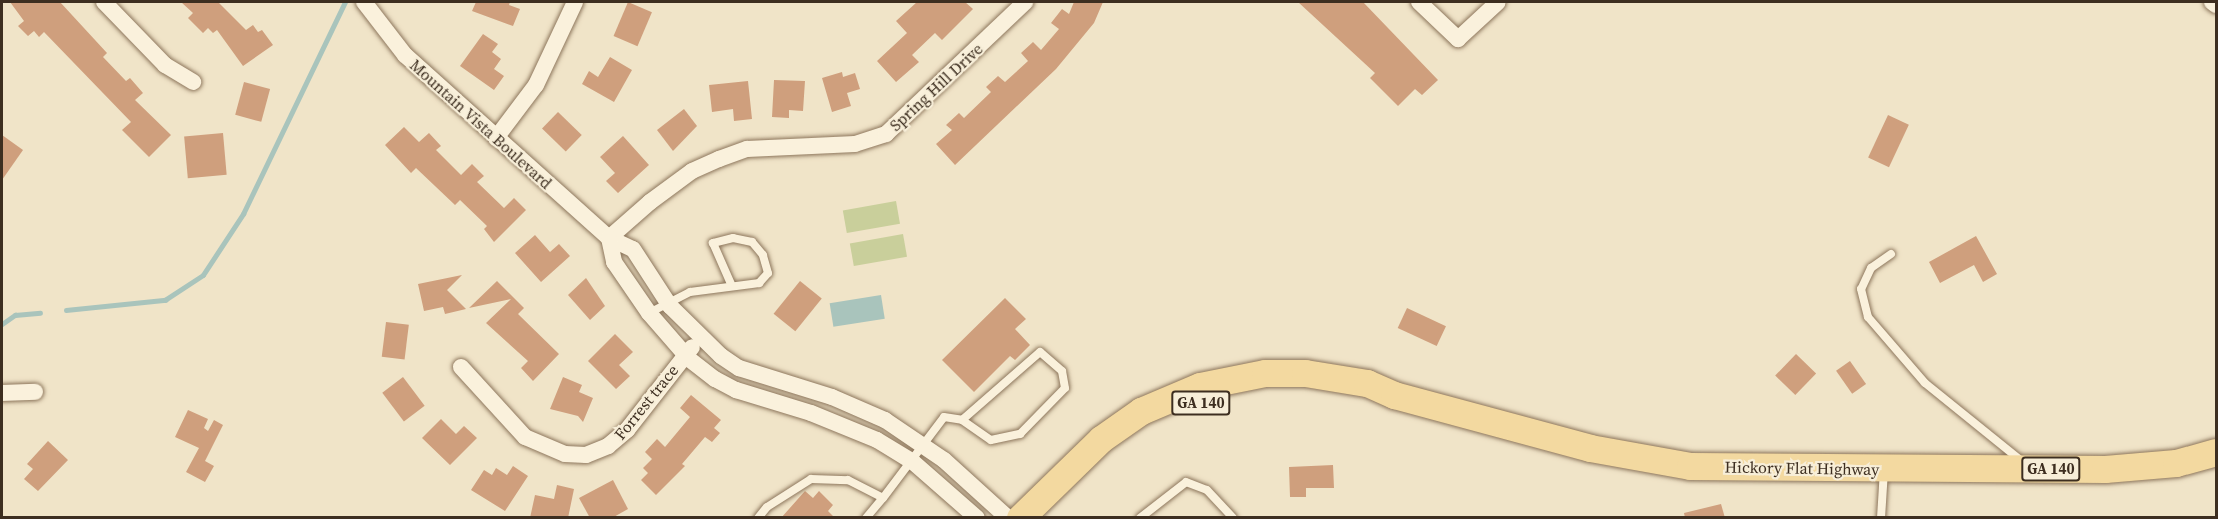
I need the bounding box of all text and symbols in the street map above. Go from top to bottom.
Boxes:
street label: Spring Hill Drive [886,39,986,135]
street label: Mountain Vista Boulevard [406,55,556,193]
street label: Forrest trace [610,361,682,443]
road number: GA 140 [1171,391,1231,415]
street label: Hickory Flat Highway [1724,457,1880,479]
road number: GA 140 [2021,457,2081,481]

